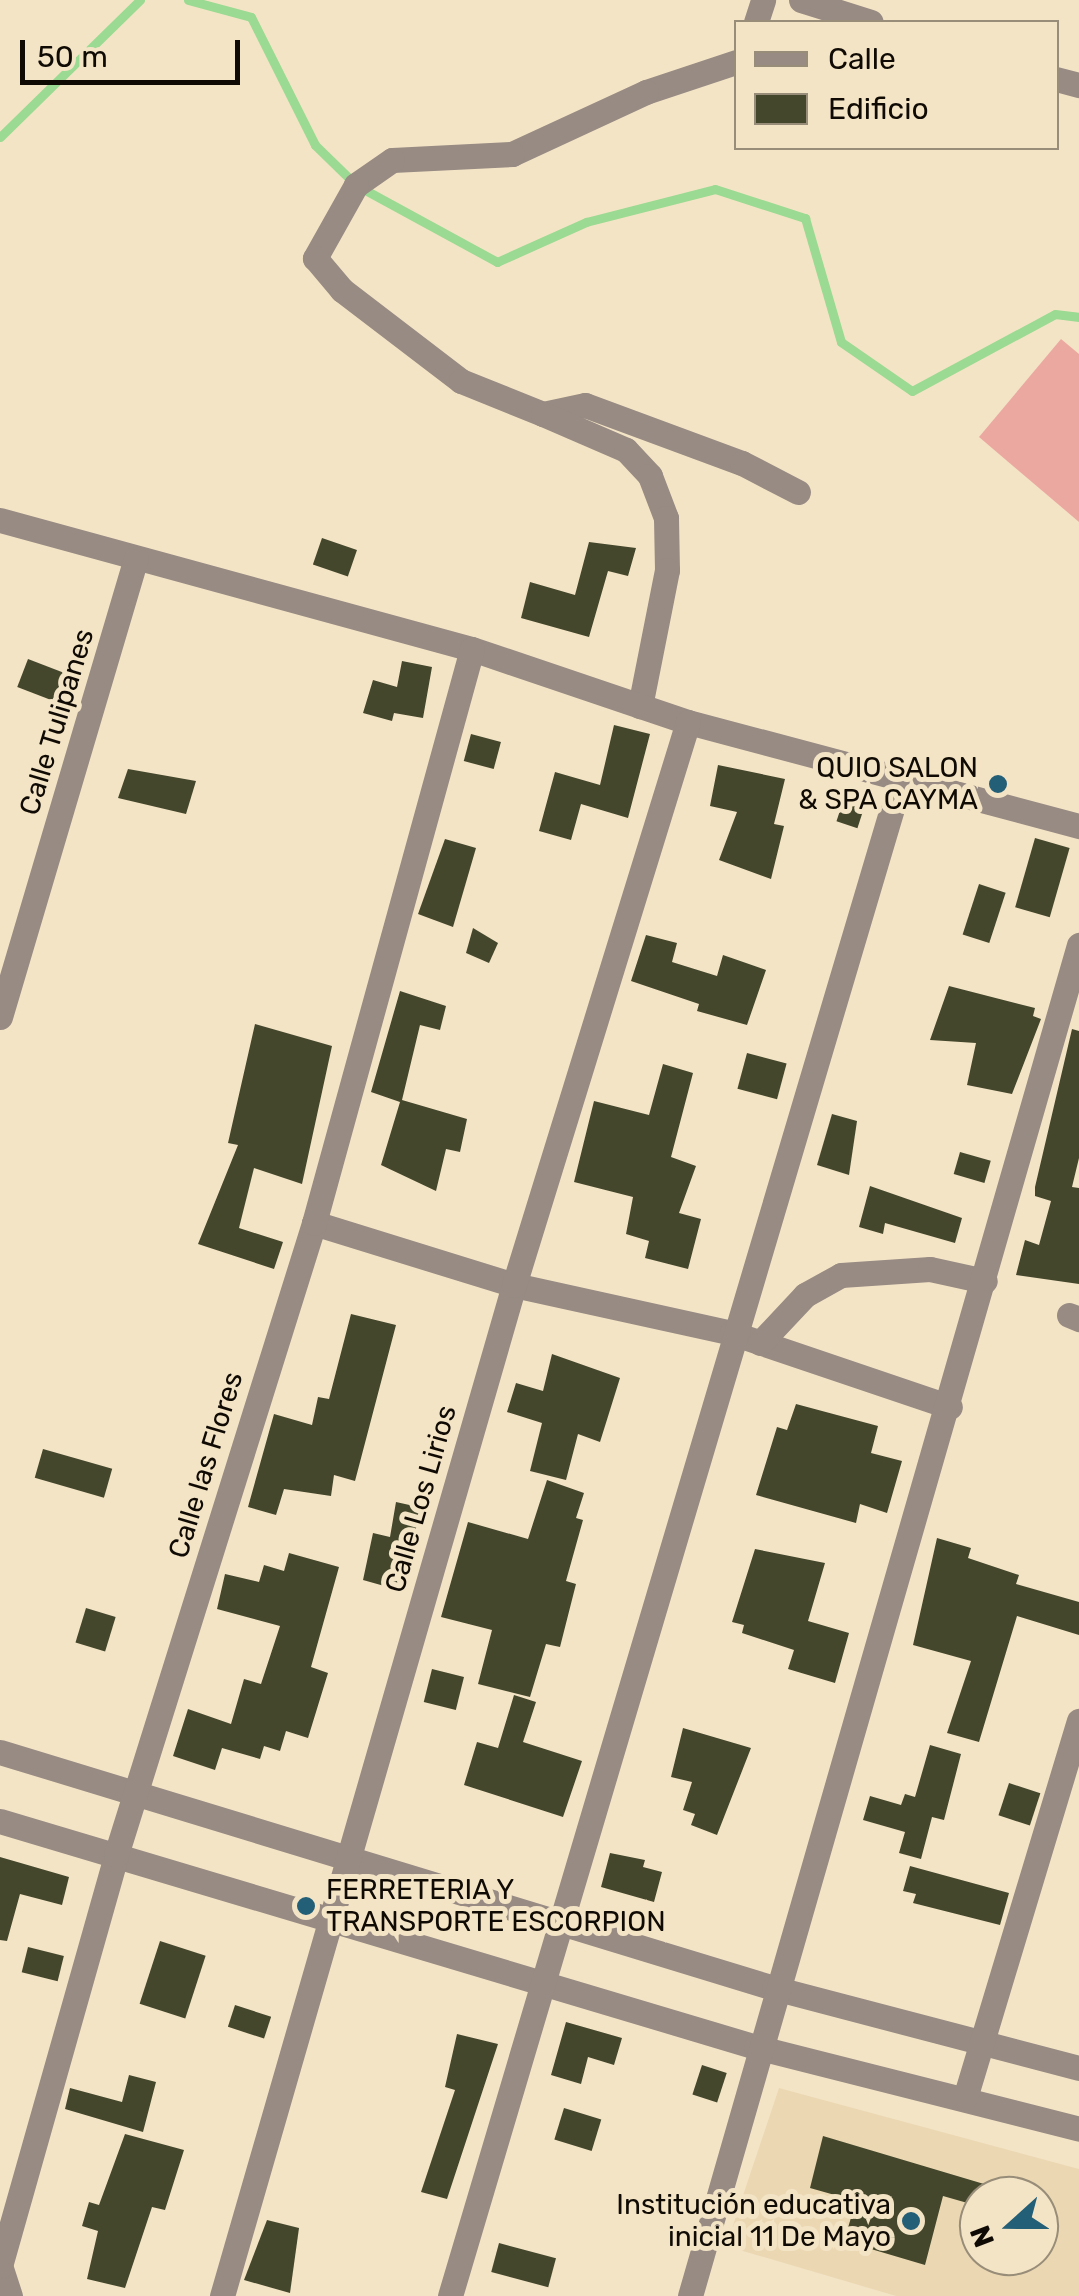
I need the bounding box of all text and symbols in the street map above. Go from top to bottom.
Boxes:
scale bar [25,20,245,82]
legend [734,20,1059,150]
text: 50 m [37,39,108,75]
text: Calle [828,41,896,77]
text: Edificio [828,91,929,127]
street label: Calle Tulipanes [13,624,101,820]
place label: QUIO SALON & SPA CAYMA [798,751,978,817]
marker: QUIO SALON & SPA CAYMA [987,773,1009,795]
street label: Calle las Flores [162,1368,250,1562]
street label: Calle Los Lirios [378,1401,464,1597]
place label: FERRETERIA Y TRANSPORTE ESCORPION [326,1873,666,1939]
marker: FERRETERIA Y TRANSPORTE ESCORPION [295,1895,317,1917]
north arrow [959,2176,1059,2276]
place label: Institución educativa inicial 11 De Mayo [616,2188,891,2254]
marker: Institución educativa inicial 11 De Mayo [900,2210,922,2232]
text: N [963,2221,1001,2252]

